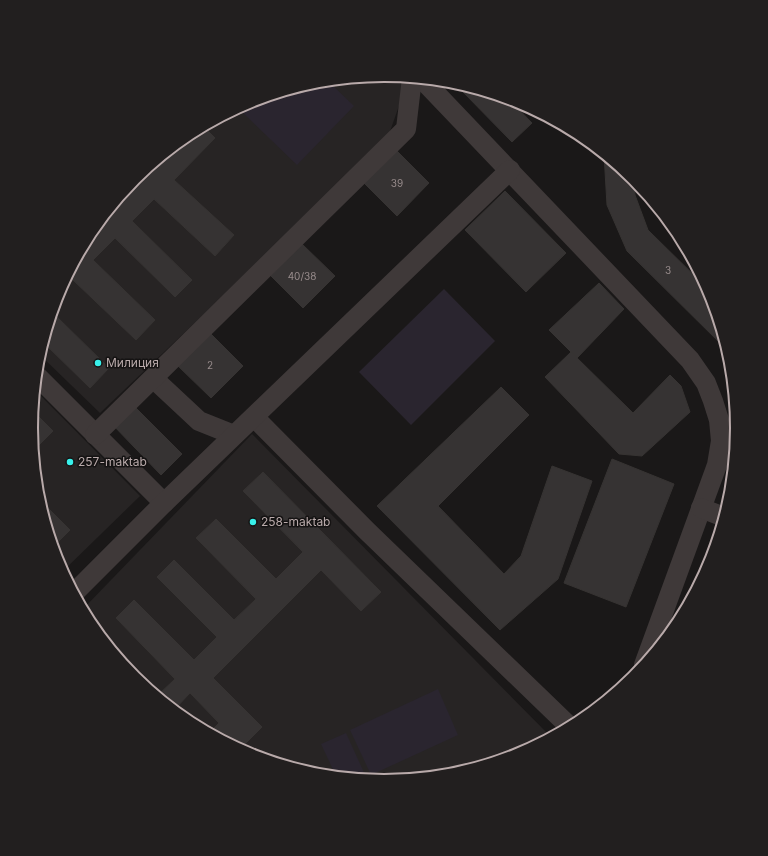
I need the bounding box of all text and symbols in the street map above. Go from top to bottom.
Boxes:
house number: 39 [391,177,403,189]
house number: 3 [665,264,671,276]
house number: 40/38 [288,270,316,282]
place label: Милиция [106,355,159,370]
marker: Милиция [93,358,103,368]
house number: 2 [207,359,213,371]
place label: 257-maktab [78,454,147,469]
marker: 257-maktab [65,457,75,467]
place label: 258-maktab [261,514,330,529]
marker: 258-maktab [248,517,258,527]

